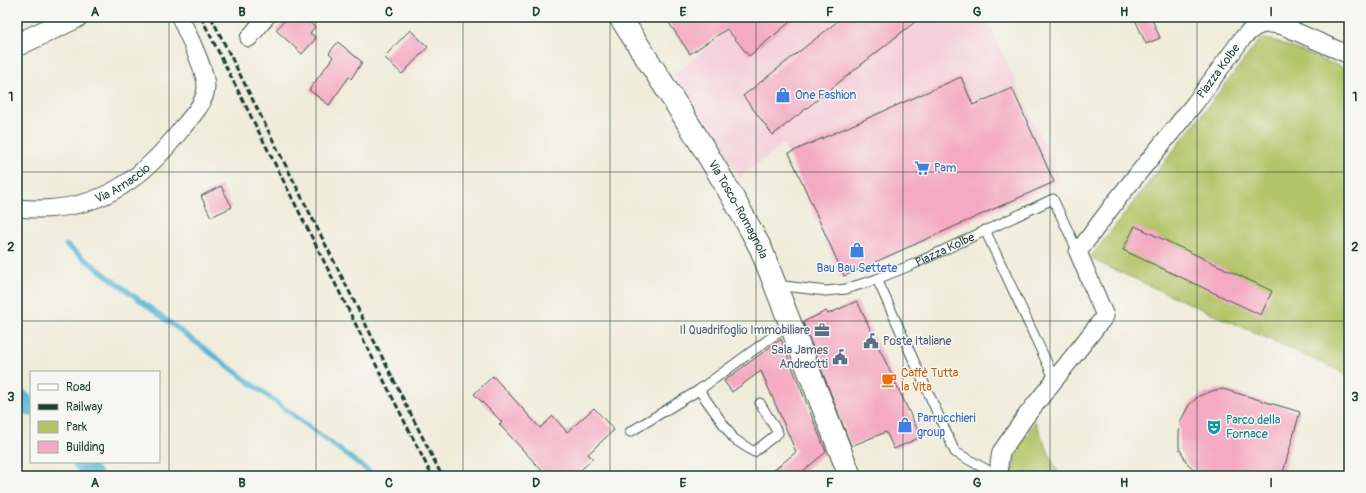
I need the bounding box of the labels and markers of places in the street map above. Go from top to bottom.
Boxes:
shop icon: One Fashion [774,86,792,104]
place label: One Fashion [795,88,857,103]
supermarket icon: Pam [913,159,931,177]
place label: Pam [934,161,957,176]
shop icon: Bau Bau Settete [848,241,866,259]
place label: Bau Bau Settete [817,261,897,276]
office icon: Il Quadrifoglio Immobiliare [813,321,831,339]
place label: Il Quadrifoglio Immobiliare [680,323,810,338]
public building icon: Poste Italiane [862,332,880,350]
place label: Poste Italiane [883,334,952,349]
place label: Sala James Andreotti [771,343,829,372]
public building icon: Sala James Andreotti [831,348,849,366]
place label: Caffè Tutta la Vita [901,366,959,395]
cafe icon: Caffè Tutta la Vita [880,371,898,389]
place label: Parrucchieri group [917,411,976,440]
place label: Parco della Fornace [1226,413,1281,442]
shop icon: Parrucchieri group [896,416,914,434]
theatre icon: Parco della Fornace [1205,418,1223,436]

